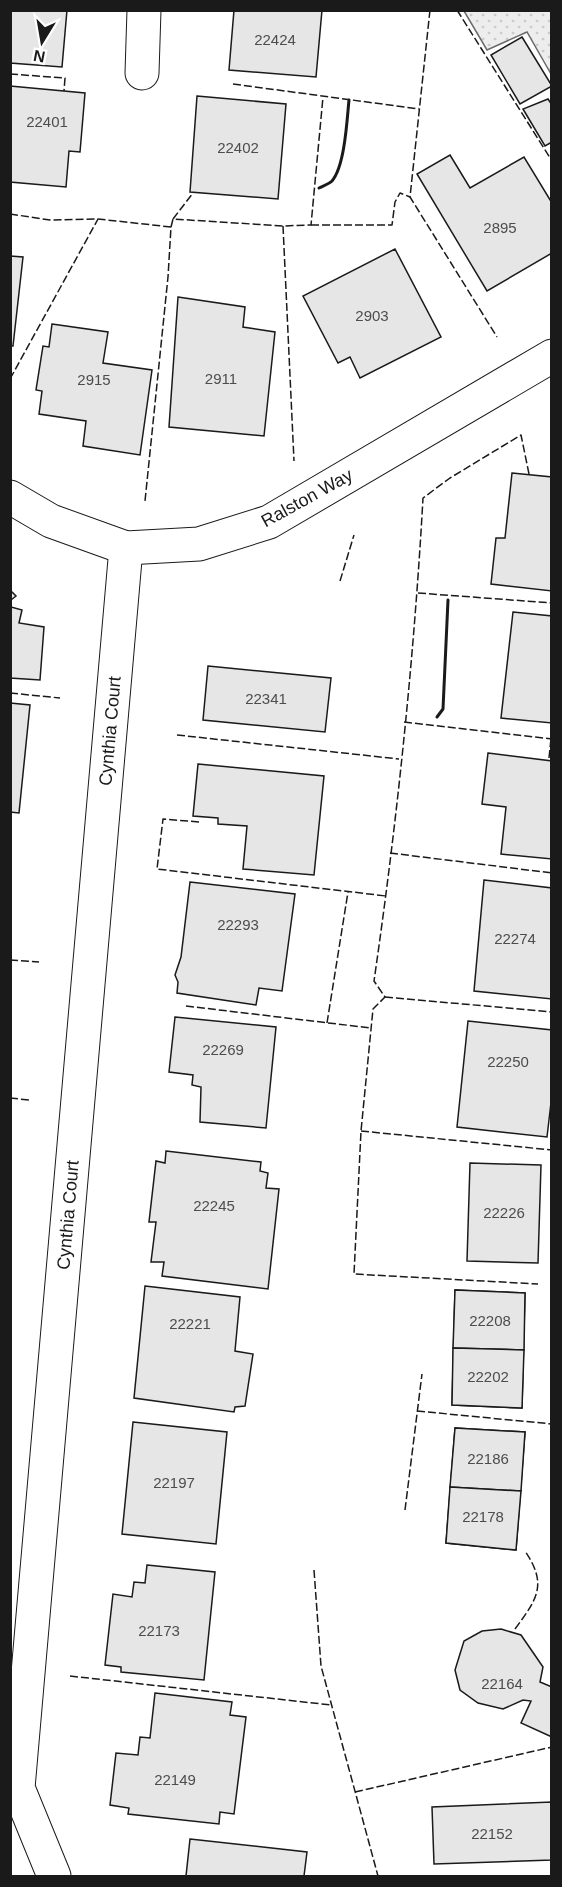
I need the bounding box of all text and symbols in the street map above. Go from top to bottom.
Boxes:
north arrow [12,12,72,72]
house number: 22424 [254,31,296,48]
text: N [32,47,47,66]
house number: 22401 [26,113,68,130]
house number: 22402 [217,139,259,156]
house number: 2895 [483,219,517,236]
house number: 2903 [355,307,389,324]
house number: 2911 [205,370,237,387]
house number: 2915 [77,371,111,388]
street label: Ralston Way [258,465,356,531]
street label: Cynthia Court [95,675,125,787]
house number: 22341 [245,690,287,707]
house number: 22293 [217,916,259,933]
house number: 22274 [494,930,536,947]
house number: 22269 [202,1041,244,1058]
house number: 22250 [487,1053,529,1070]
street label: Cynthia Court [53,1159,83,1271]
house number: 22245 [193,1197,235,1214]
house number: 22226 [483,1204,525,1221]
house number: 22208 [469,1312,511,1329]
house number: 22221 [169,1315,211,1332]
house number: 22202 [467,1368,509,1385]
house number: 22186 [467,1450,509,1467]
house number: 22197 [153,1474,195,1491]
house number: 22178 [462,1508,504,1525]
house number: 22173 [138,1622,180,1639]
house number: 22164 [481,1675,523,1692]
house number: 22149 [154,1771,196,1788]
house number: 22152 [471,1825,513,1842]

